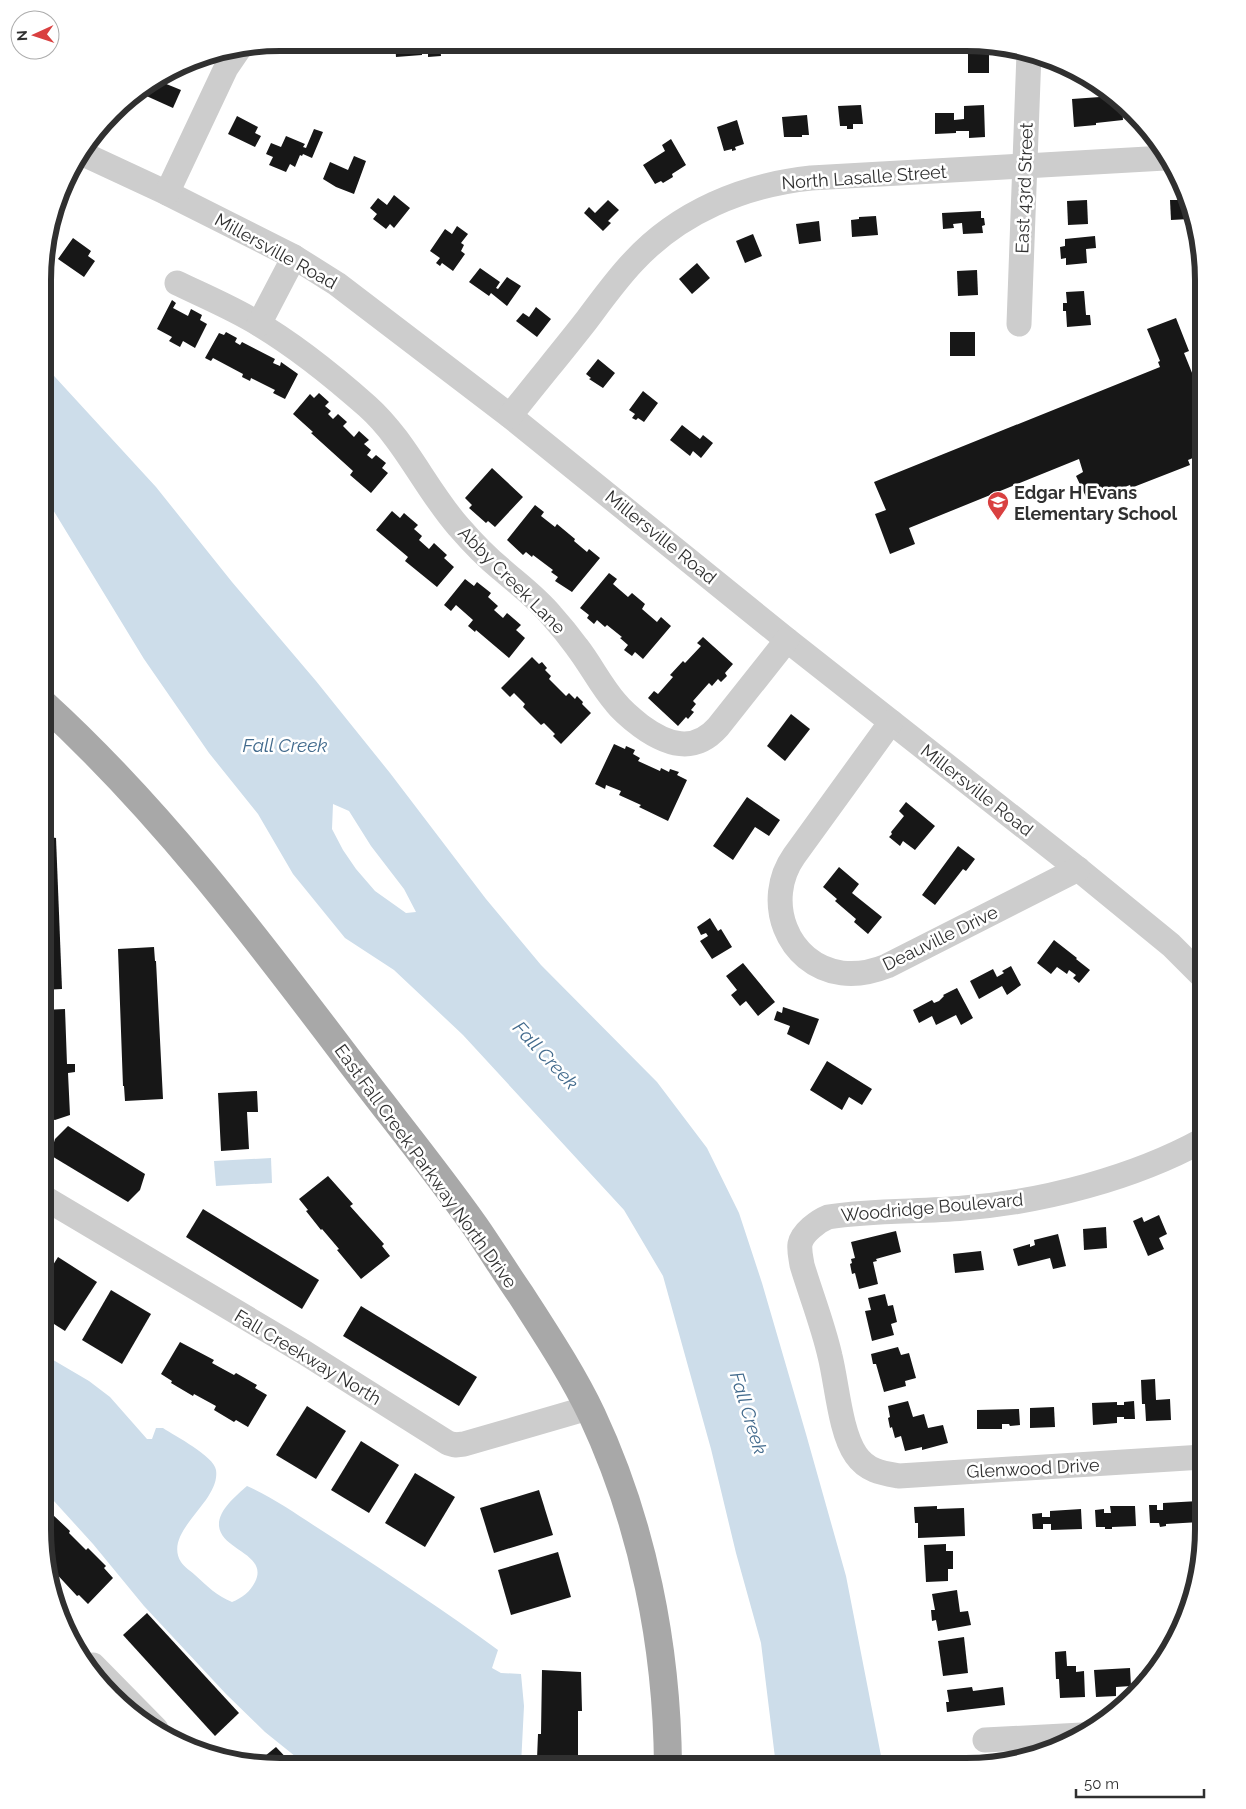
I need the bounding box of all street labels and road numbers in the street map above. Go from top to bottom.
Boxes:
street label: East 43rd Street [1011,122,1037,254]
street label: North Lasalle Street [781,161,947,193]
street label: Millersville Road [211,209,341,293]
street label: Millersville Road [601,486,721,588]
street label: Abby Creek Lane [454,522,570,638]
street label: Millersville Road [917,740,1037,840]
street label: Deauville Drive [879,901,1001,975]
street label: East Fall Creek Parkway North Drive [330,1040,522,1292]
street label: Woodridge Boulevard [840,1189,1024,1225]
street label: Fall Creekway North [231,1305,385,1409]
street label: Glenwood Drive [966,1454,1100,1482]

